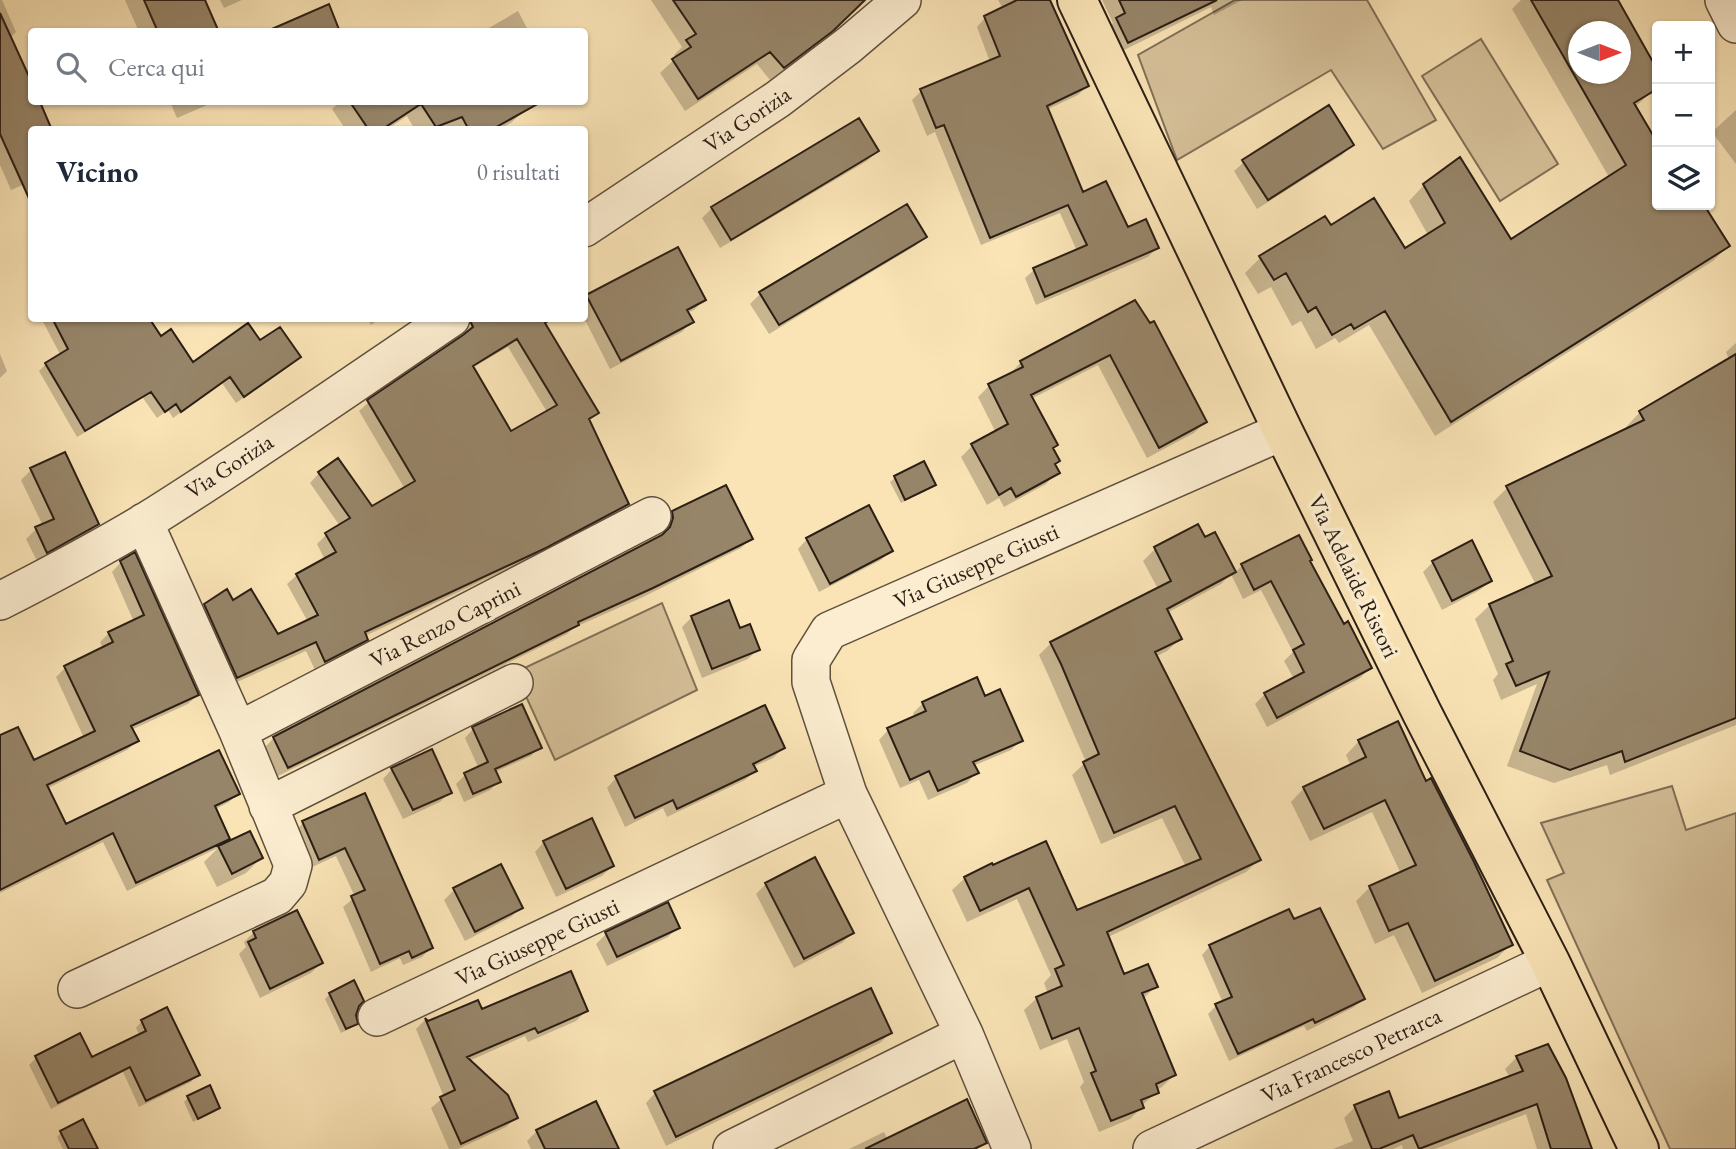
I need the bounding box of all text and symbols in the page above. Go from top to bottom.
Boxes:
north arrow [1568,21,1631,84]
map controls [1652,21,1715,210]
button: + [1652,21,1715,84]
search box [28,28,588,105]
icon: search [52,48,90,86]
text: Cerca qui [108,50,205,84]
street label: Via Gorizia [697,78,797,159]
button: − [1652,84,1715,147]
button: layers [1652,147,1715,210]
text: Vicino [56,152,138,191]
text: 0 risultati [477,157,560,187]
street label: Via Gorizia [179,426,280,506]
street label: Via Adelaide Ristori [1302,489,1407,663]
street label: Via Giuseppe Giusti [889,516,1064,616]
street label: Via Renzo Caprini [365,573,526,675]
street label: Via Giuseppe Giusti [450,891,624,993]
street label: Via Francesco Petrarca [1256,1000,1447,1110]

